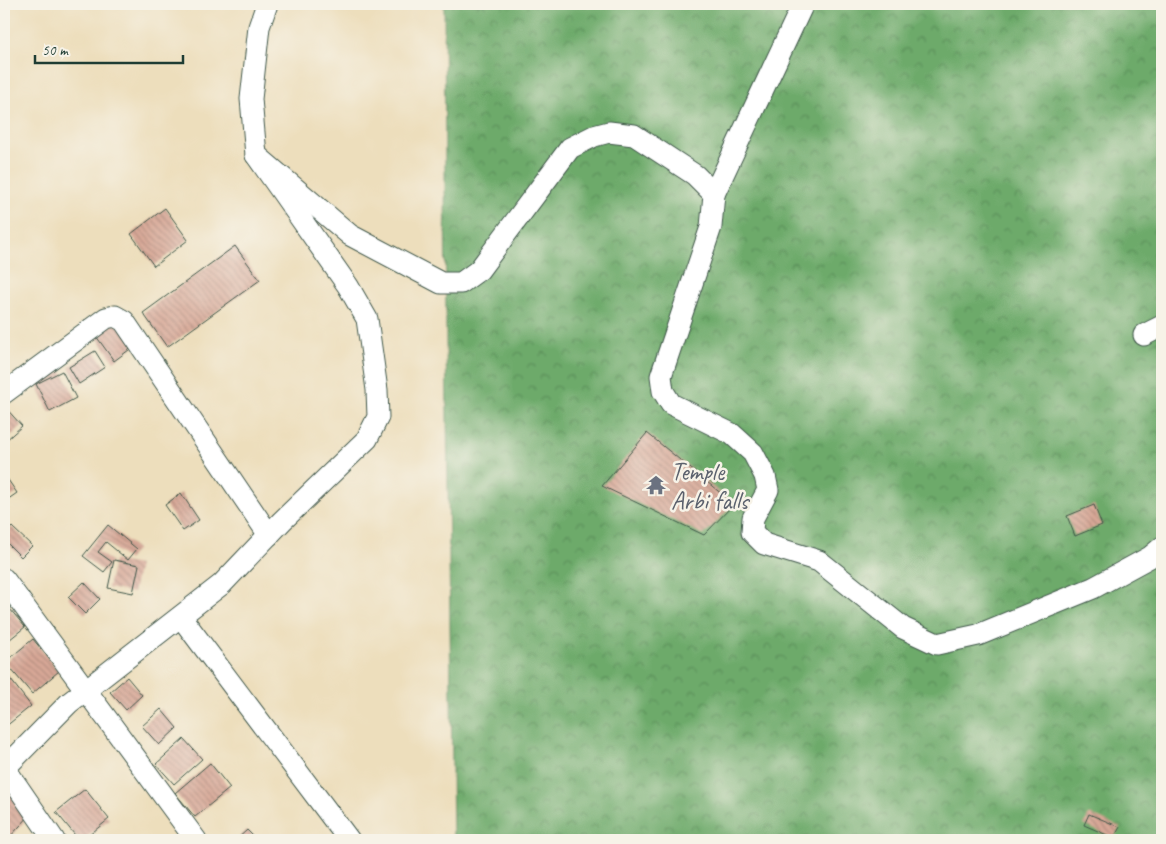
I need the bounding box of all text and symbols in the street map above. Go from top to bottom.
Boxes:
scale bar [35,32,182,64]
text: 50 m [42,41,69,60]
place label: Temple Arbi falls [671,456,751,517]
temple icon: Temple Arbi falls [645,474,667,496]

